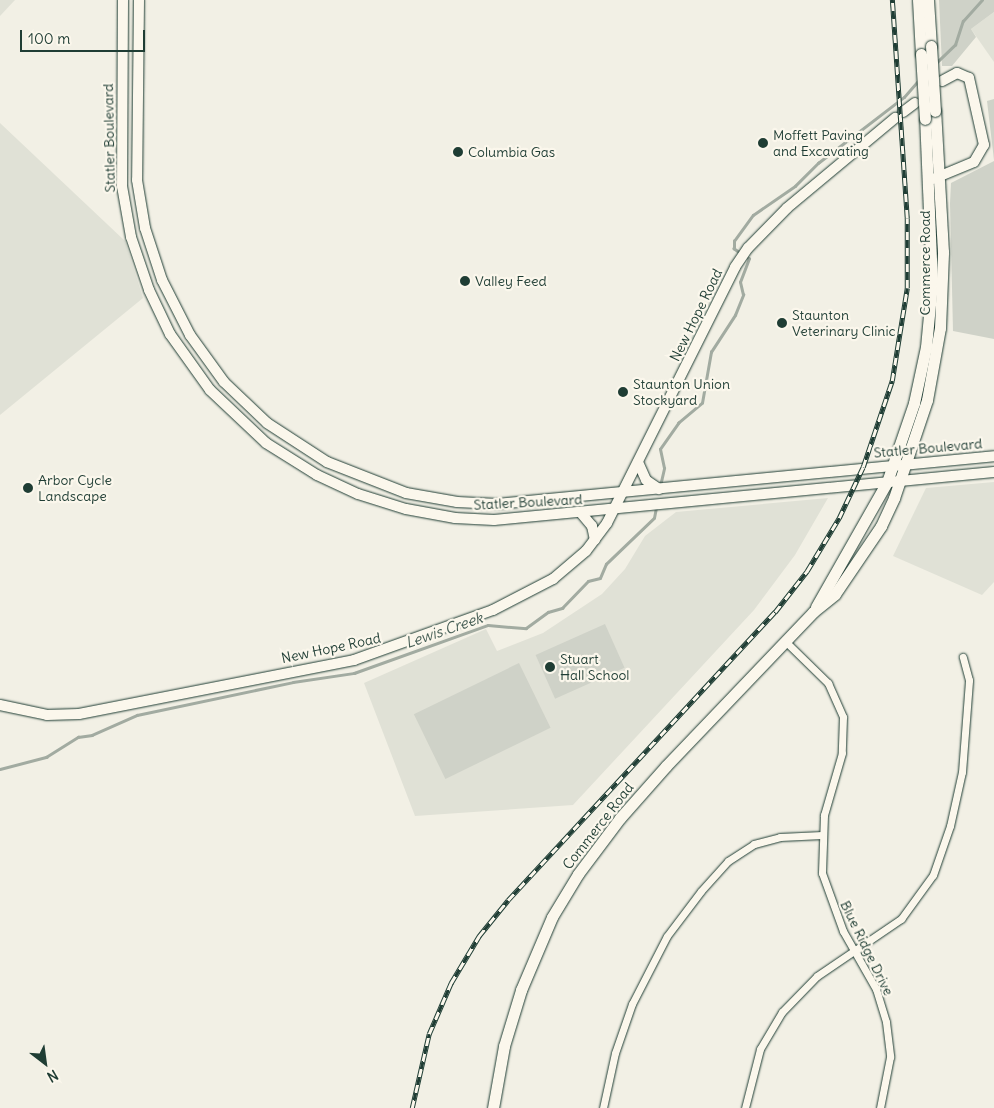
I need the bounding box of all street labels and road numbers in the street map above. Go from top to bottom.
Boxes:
street label: Statler Boulevard [100,83,118,193]
street label: Commerce Road [917,210,933,316]
street label: New Hope Road [666,266,726,364]
street label: Statler Boulevard [873,435,983,461]
street label: Statler Boulevard [473,491,583,513]
street label: New Hope Road [280,629,382,667]
street label: Commerce Road [559,779,637,873]
street label: Blue Ridge Drive [837,898,897,998]

